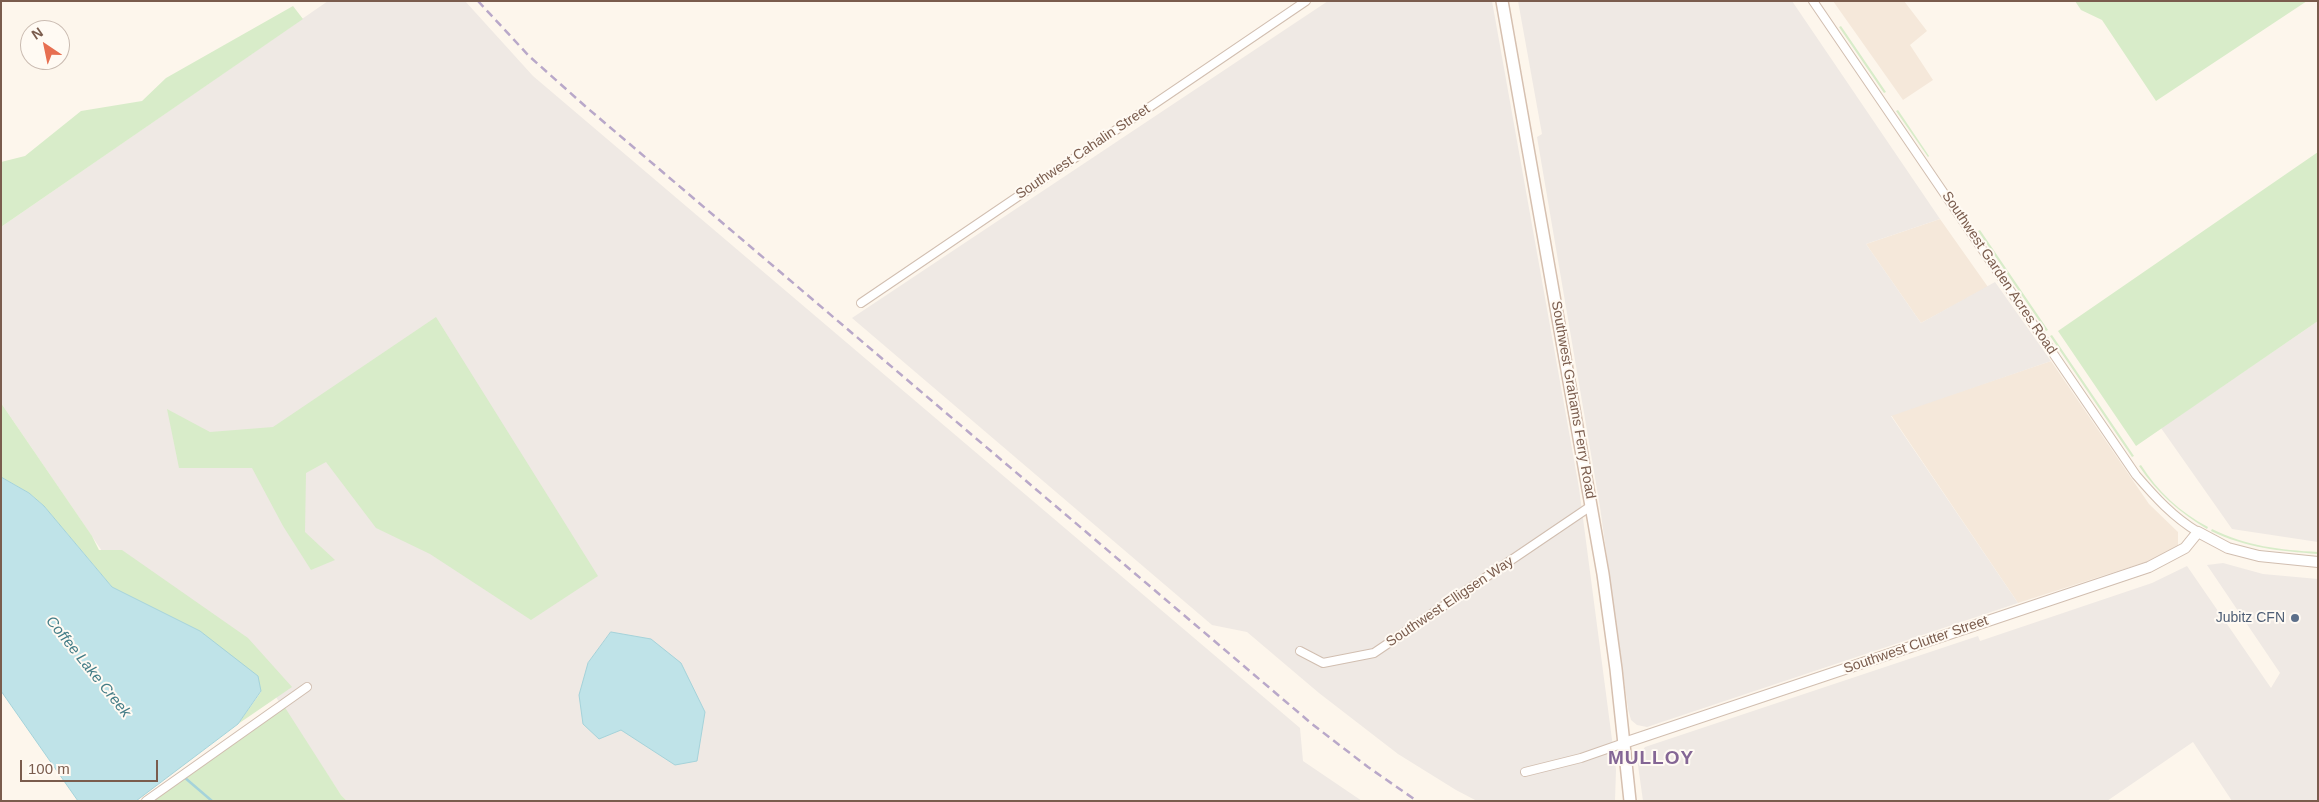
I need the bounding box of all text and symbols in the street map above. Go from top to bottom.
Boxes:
north arrow [20,20,70,70]
text: N [29,24,46,43]
street label: Southwest Cahalin Street [1013,101,1153,203]
street label: Southwest Garden Acres Road [1938,188,2060,358]
street label: Southwest Grahams Ferry Road [1547,300,1599,500]
street label: Southwest Elligsen Way [1383,553,1517,651]
place label: Jubitz CFN [2216,610,2285,626]
street label: Southwest Clutter Street [1842,612,1990,678]
marker: Jubitz CFN [2289,612,2301,624]
water label: Coffee Lake Creek [42,613,134,721]
district label: MULLOY [1607,748,1695,770]
scale bar [22,750,160,782]
text: 100 m [28,760,70,777]

